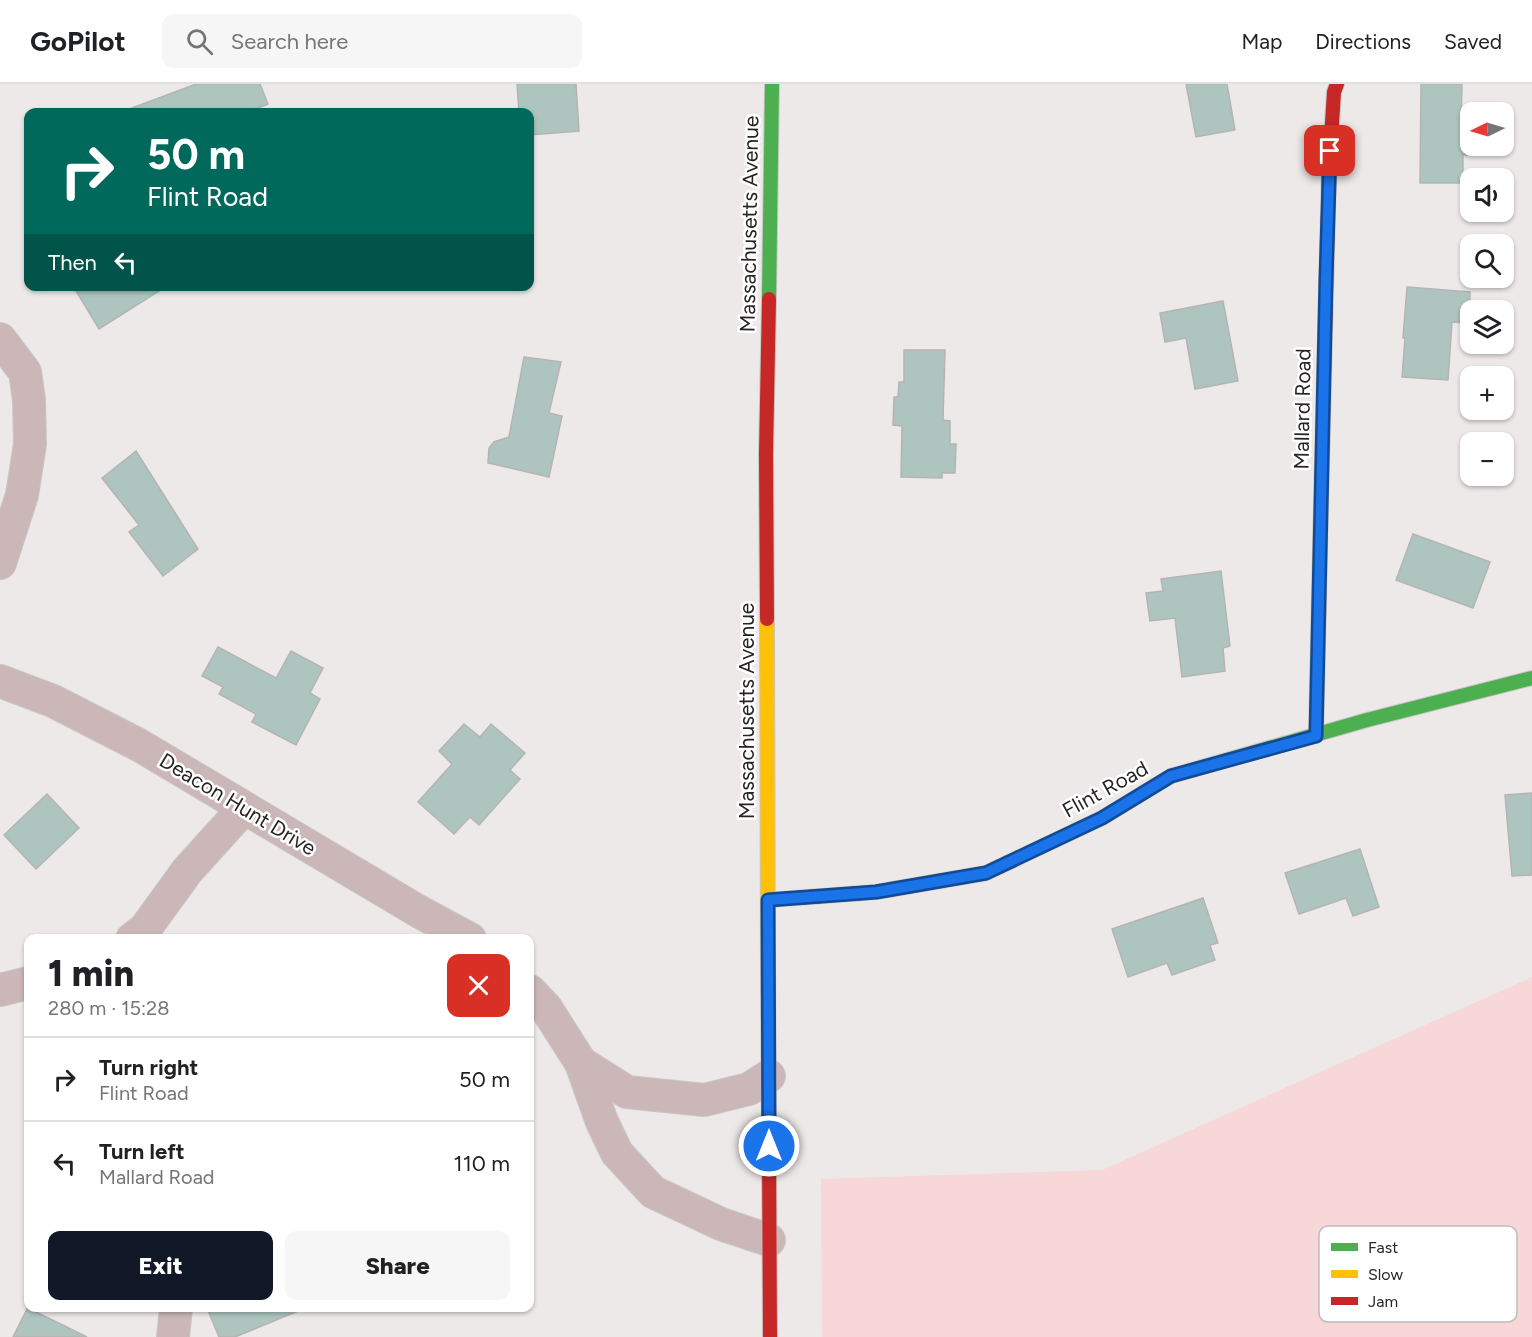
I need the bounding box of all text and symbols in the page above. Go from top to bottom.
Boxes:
search box [162,14,582,68]
text: GoPilot [30,24,126,58]
icon: search [183,25,216,58]
text: Search here [231,28,348,55]
text: Map [1241,29,1282,54]
text: Directions [1315,29,1411,54]
text: Saved [1444,29,1502,54]
north arrow [1460,102,1514,156]
map controls [1460,102,1514,486]
street label: Massachusetts Avenue [735,115,763,333]
pin [1304,125,1355,176]
text: 50 m [147,129,245,180]
icon: right [48,132,126,210]
icon: arrive [1313,134,1346,167]
button: sound [1460,168,1514,222]
text: Flint Road [147,180,268,213]
button: search [1460,234,1514,288]
icon: left [109,246,142,279]
text: Then [48,249,97,276]
button: layers [1460,300,1514,354]
street label: Mallard Road [1288,348,1316,470]
button: + [1460,366,1514,420]
button: − [1460,432,1514,486]
street label: Massachusetts Avenue [734,603,759,819]
street label: Deacon Hunt Drive [155,747,321,861]
street label: Flint Road [1058,755,1152,823]
text: 1 min [48,952,134,995]
button: close [447,954,510,1017]
text: 280 m · 15:28 [48,996,169,1020]
text: Turn right [99,1054,198,1081]
icon: right [48,1063,81,1096]
text: 50 m [459,1066,510,1093]
text: Flint Road [99,1081,189,1105]
position arrow [737,1114,801,1178]
text: Turn left [99,1138,185,1165]
icon: left [48,1147,81,1180]
text: 110 m [454,1150,510,1177]
text: Mallard Road [99,1165,215,1189]
legend [1319,1226,1517,1322]
button: Exit [48,1231,273,1300]
button: Share [285,1231,510,1300]
text: Fast [1368,1238,1398,1257]
text: Slow [1368,1265,1403,1284]
text: Jam [1368,1292,1398,1311]

